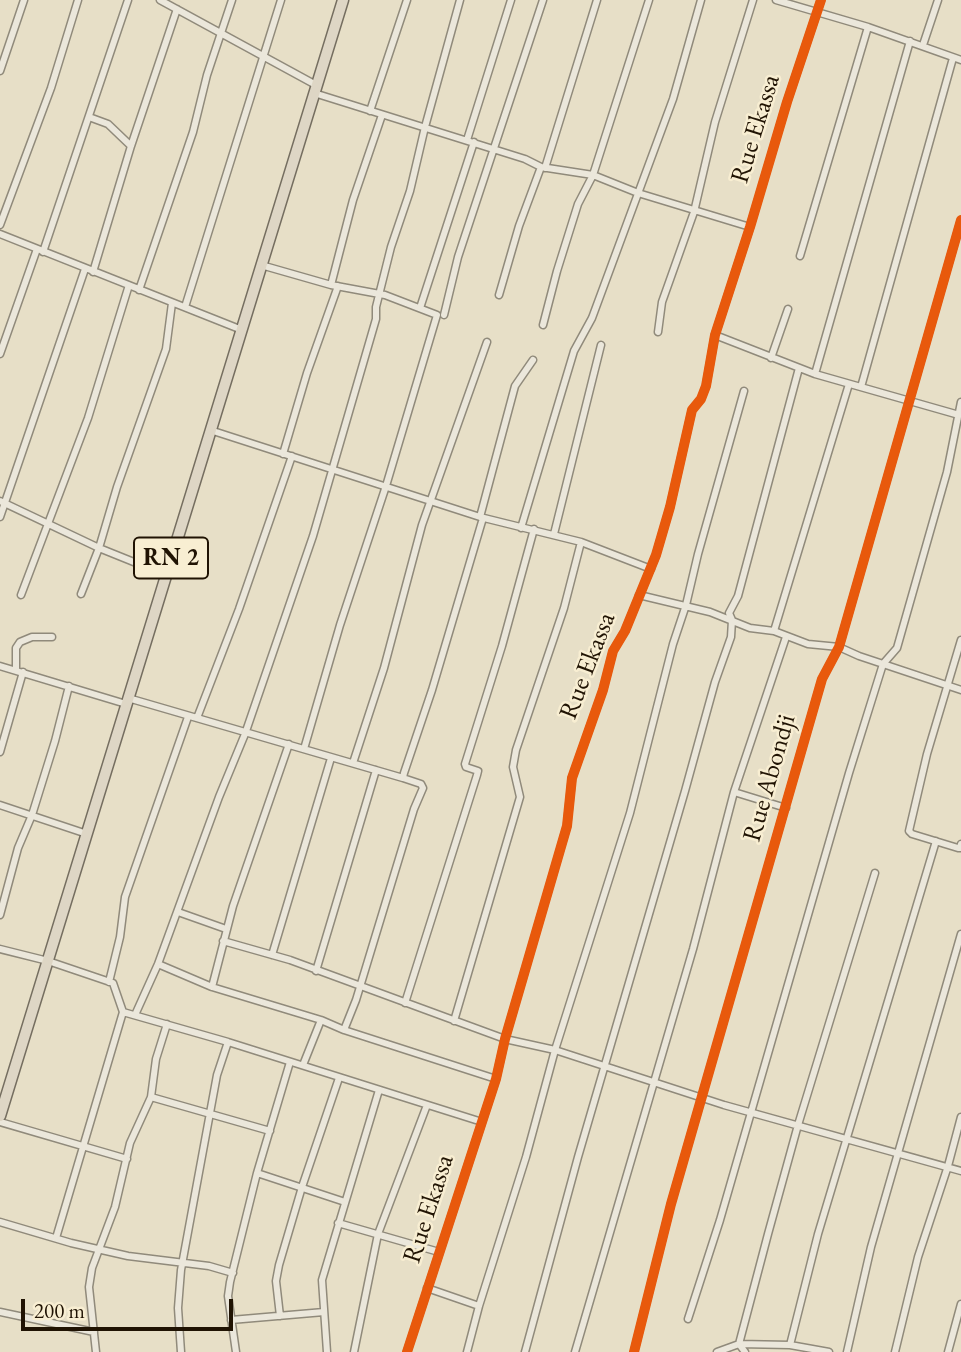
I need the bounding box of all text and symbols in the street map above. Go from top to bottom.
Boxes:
street label: Rue Ekassa [725,71,787,187]
road number: RN 2 [134,538,208,578]
street label: Rue Ekassa [553,608,623,724]
street label: Rue Abondji [737,711,803,845]
street label: Rue Ekassa [397,1151,461,1267]
scale bar [24,1286,236,1330]
text: 200 m [34,1297,85,1324]

